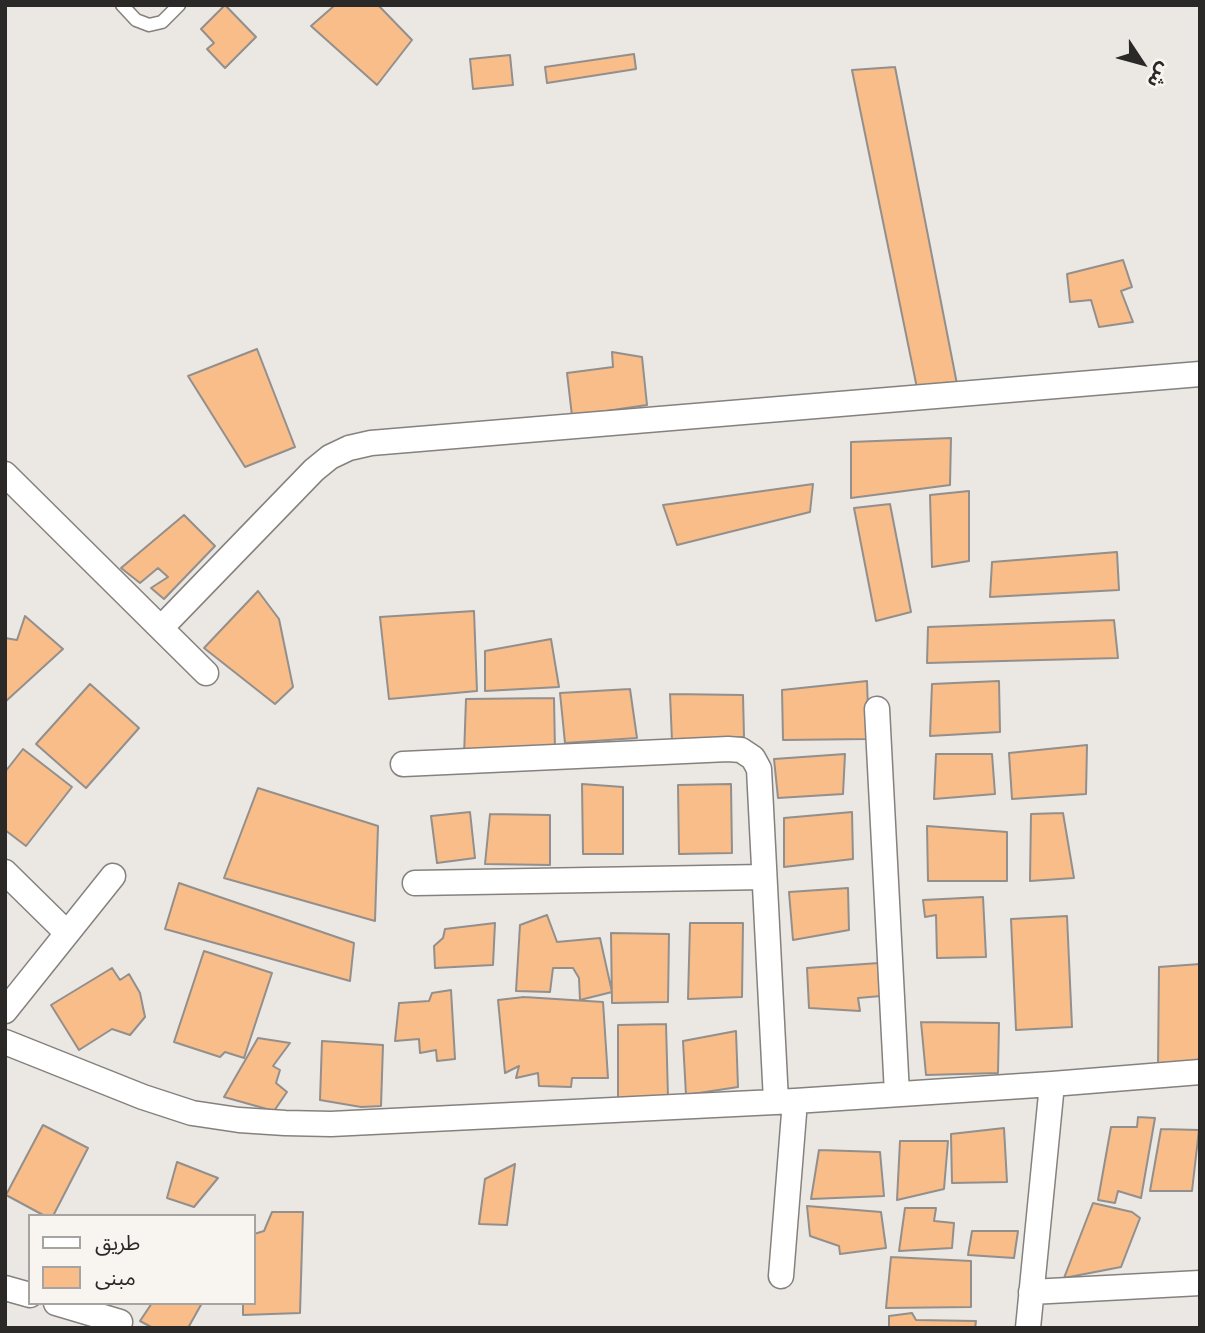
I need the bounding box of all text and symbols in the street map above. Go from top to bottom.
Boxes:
north arrow [1107,28,1177,98]
text: ش [1141,57,1177,94]
legend [28,1214,256,1305]
text: طريق [95,1229,140,1257]
text: مبنى [95,1264,136,1292]

